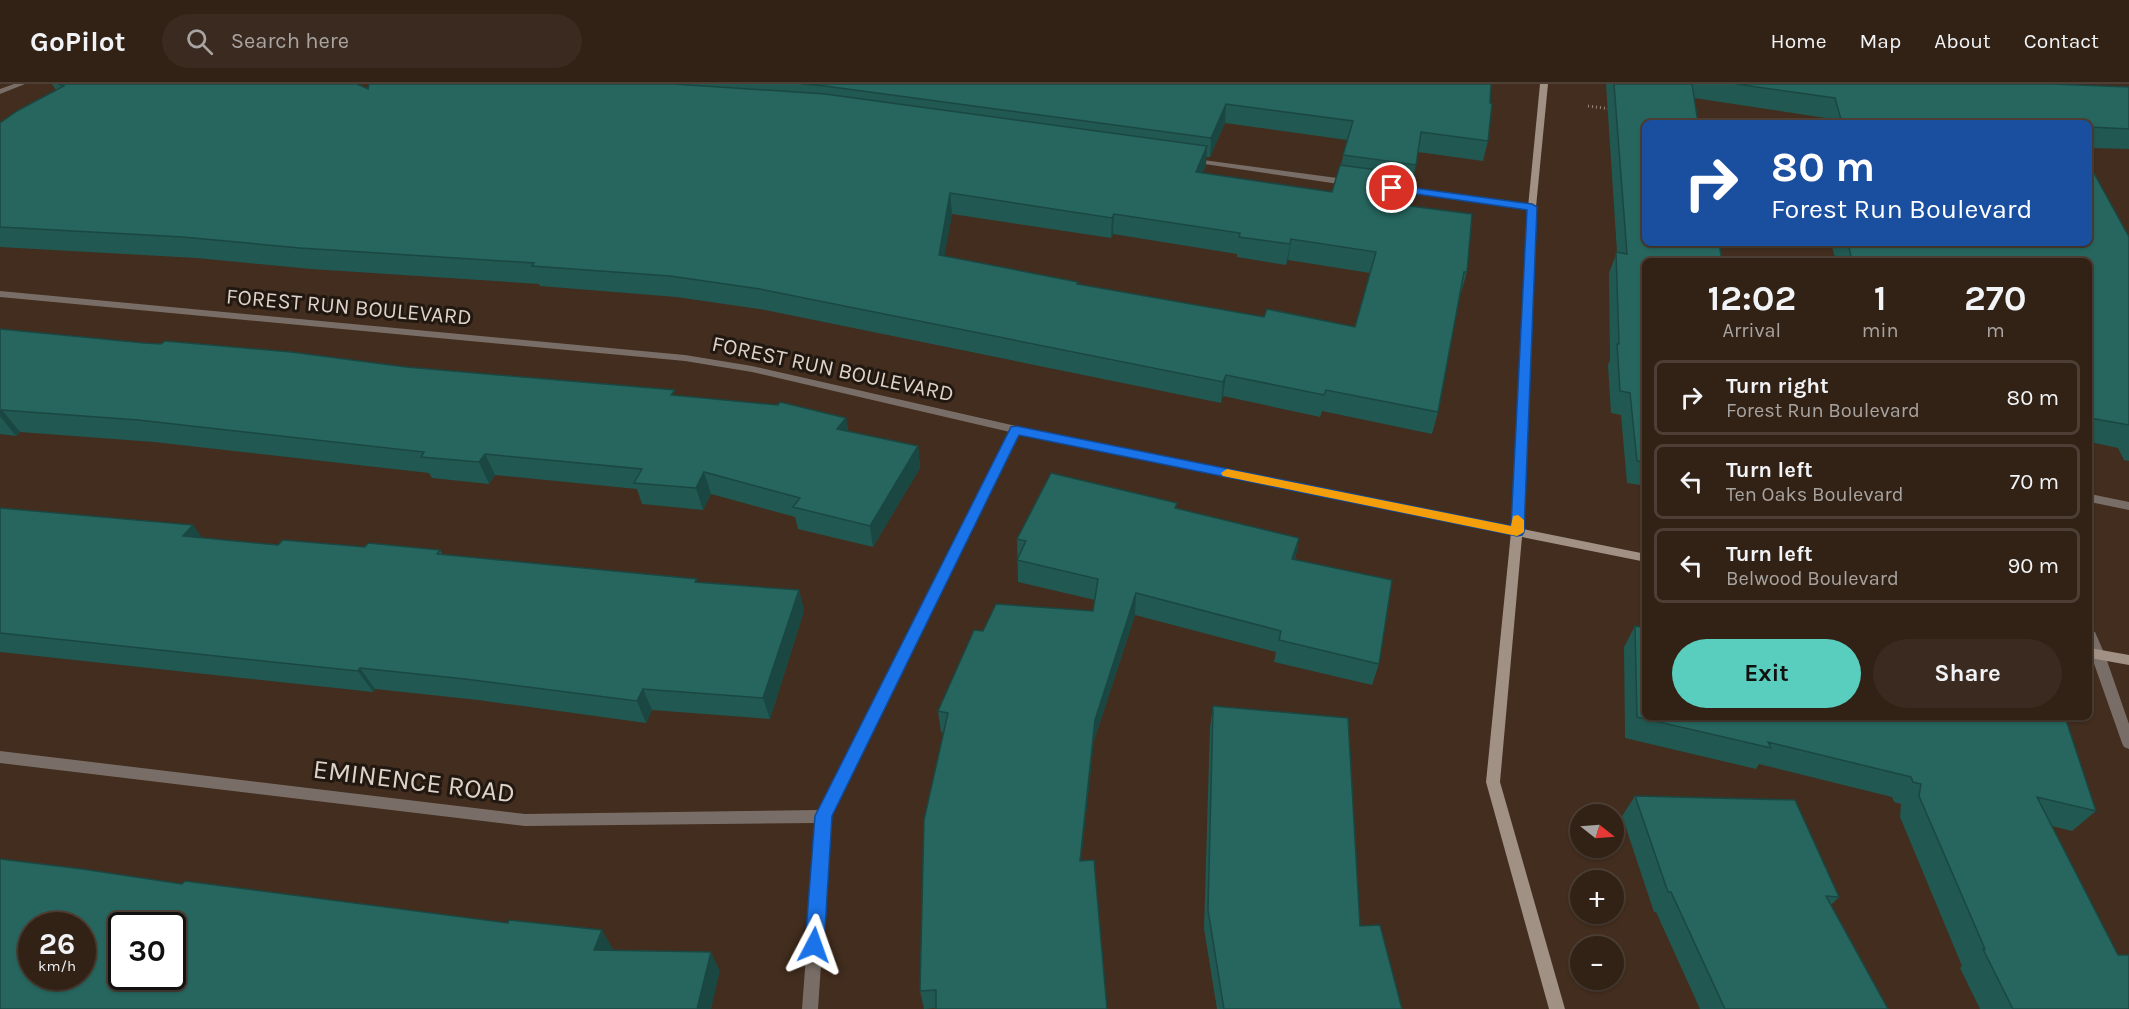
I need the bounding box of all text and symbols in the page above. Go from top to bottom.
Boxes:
search box [162,14,582,68]
text: GoPilot [30,25,126,58]
icon: search [183,25,216,58]
text: Search here [231,28,349,54]
text: Home [1771,29,1827,53]
text: Map [1860,29,1901,53]
text: About [1934,29,1991,53]
text: Contact [2024,29,2099,53]
text: 80 m [1771,142,1875,192]
icon: right [1672,144,1750,222]
pin [1366,162,1417,213]
icon: arrive [1375,171,1408,204]
text: Forest Run Boulevard [1771,193,2033,225]
text: 12:02 [1707,277,1796,319]
text: 1 [1874,277,1887,319]
text: 270 [1964,277,2027,319]
street label: FOREST RUN BOULEVARD [225,283,473,331]
text: Arrival [1723,319,1781,342]
text: min [1862,319,1899,342]
text: m [1986,319,2005,342]
street label: FOREST RUN BOULEVARD [710,331,956,407]
text: Turn right [1726,373,1829,399]
icon: right [1675,381,1708,414]
text: 80 m [2007,385,2059,411]
text: Forest Run Boulevard [1726,399,1920,422]
text: Turn left [1726,457,1813,483]
icon: left [1675,465,1708,498]
text: 70 m [2010,469,2059,495]
text: Ten Oaks Boulevard [1726,483,1904,506]
text: Turn left [1726,541,1813,567]
icon: left [1675,549,1708,582]
text: 90 m [2007,553,2059,579]
text: Belwood Boulevard [1726,567,1899,590]
button: Exit [1672,639,1861,708]
button: Share [1873,639,2062,708]
street label: EMINENCE ROAD [311,753,517,809]
north arrow [1570,804,1624,858]
map controls [1570,804,1624,990]
button: + [1570,870,1624,924]
speed limit sign: 30 [108,912,186,990]
position arrow [782,913,846,977]
text: 26 [39,926,75,962]
button: − [1570,936,1624,990]
text: km/h [38,957,76,975]

